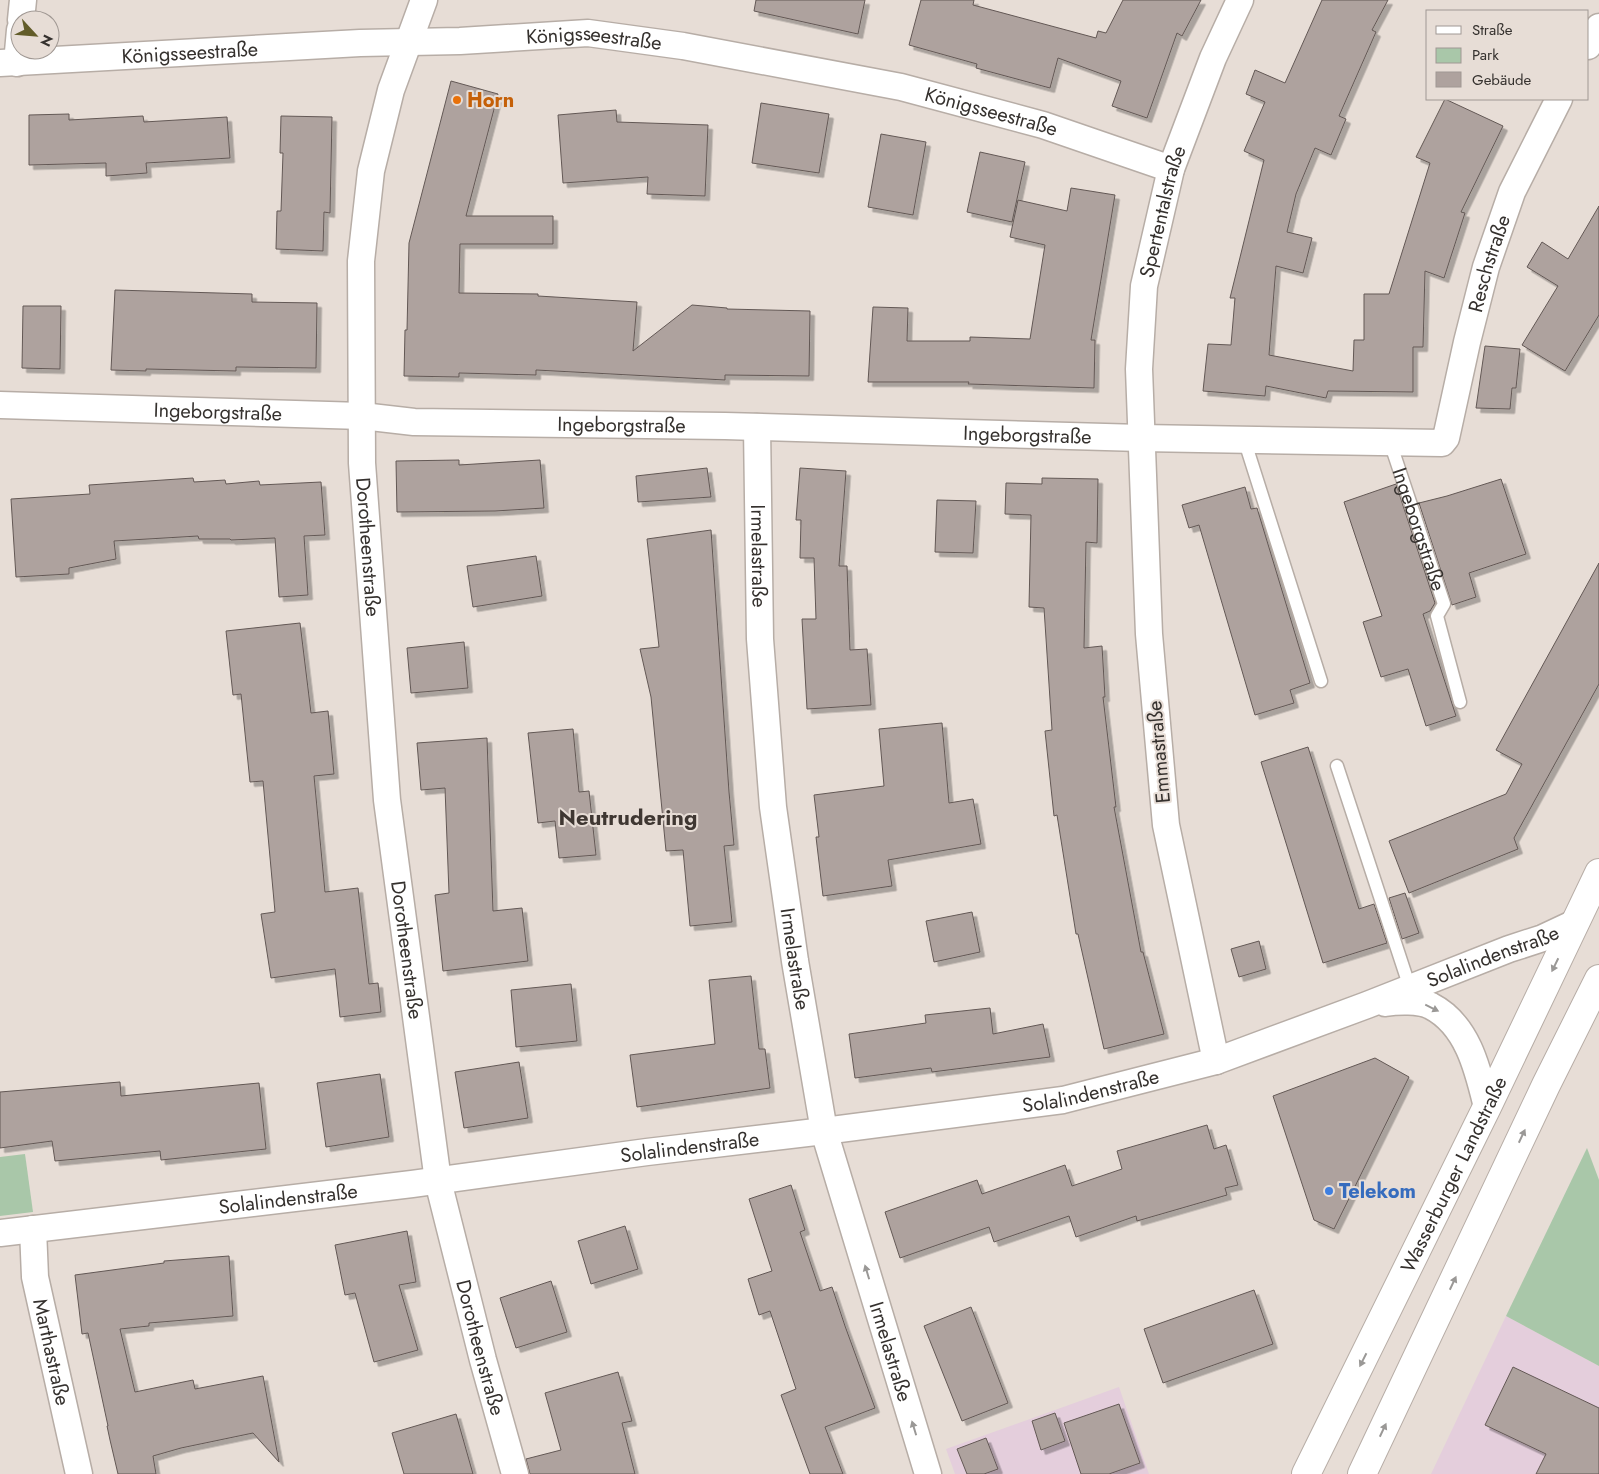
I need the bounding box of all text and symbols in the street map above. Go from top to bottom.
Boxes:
north arrow [10,10,60,60]
legend [1426,10,1589,100]
street label: Königsseestraße [525,18,664,57]
text: Straße [1472,19,1513,41]
text: N [35,31,58,50]
street label: Königsseestraße [121,34,259,71]
text: Park [1472,44,1499,66]
text: Gebäude [1472,69,1532,91]
street label: Königsseestraße [922,80,1062,143]
place label: Horn [467,86,514,115]
marker: Horn [451,94,463,106]
street label: Spertentalstraße [1132,141,1193,280]
street label: Reschstraße [1461,211,1518,315]
street label: Ingeborgstraße [153,395,283,428]
street label: Ingeborgstraße [557,409,686,440]
street label: Ingeborgstraße [963,418,1092,451]
street label: Ingeborgstraße [1385,464,1453,595]
street label: Dorotheenstraße [349,476,388,618]
street label: Irmelastraße [744,504,774,608]
street label: Emmastraße [1140,700,1178,804]
district label: Neutrudering [559,801,697,833]
street label: Dorotheenstraße [383,879,431,1021]
street label: Irmelastraße [773,906,818,1012]
street label: Solalindenstraße [1422,918,1564,995]
one-way arrow [1551,958,1559,972]
one-way arrow [1424,1003,1439,1012]
street label: Solalindenstraße [1020,1062,1162,1120]
street label: Wasserburger Landstraße [1393,1071,1514,1277]
street label: Solalindenstraße [618,1124,761,1170]
one-way arrow [1518,1129,1526,1143]
street label: Solalindenstraße [217,1176,359,1221]
place label: Telekom [1339,1177,1416,1206]
marker: Telekom [1323,1185,1335,1197]
one-way arrow [862,1264,870,1279]
street label: Dorotheenstraße [449,1276,512,1419]
one-way arrow [1449,1276,1457,1290]
street label: Marthastraße [26,1296,78,1408]
street label: Irmelastraße [862,1298,920,1405]
one-way arrow [1359,1353,1367,1367]
one-way arrow [909,1420,917,1435]
one-way arrow [1379,1423,1387,1437]

